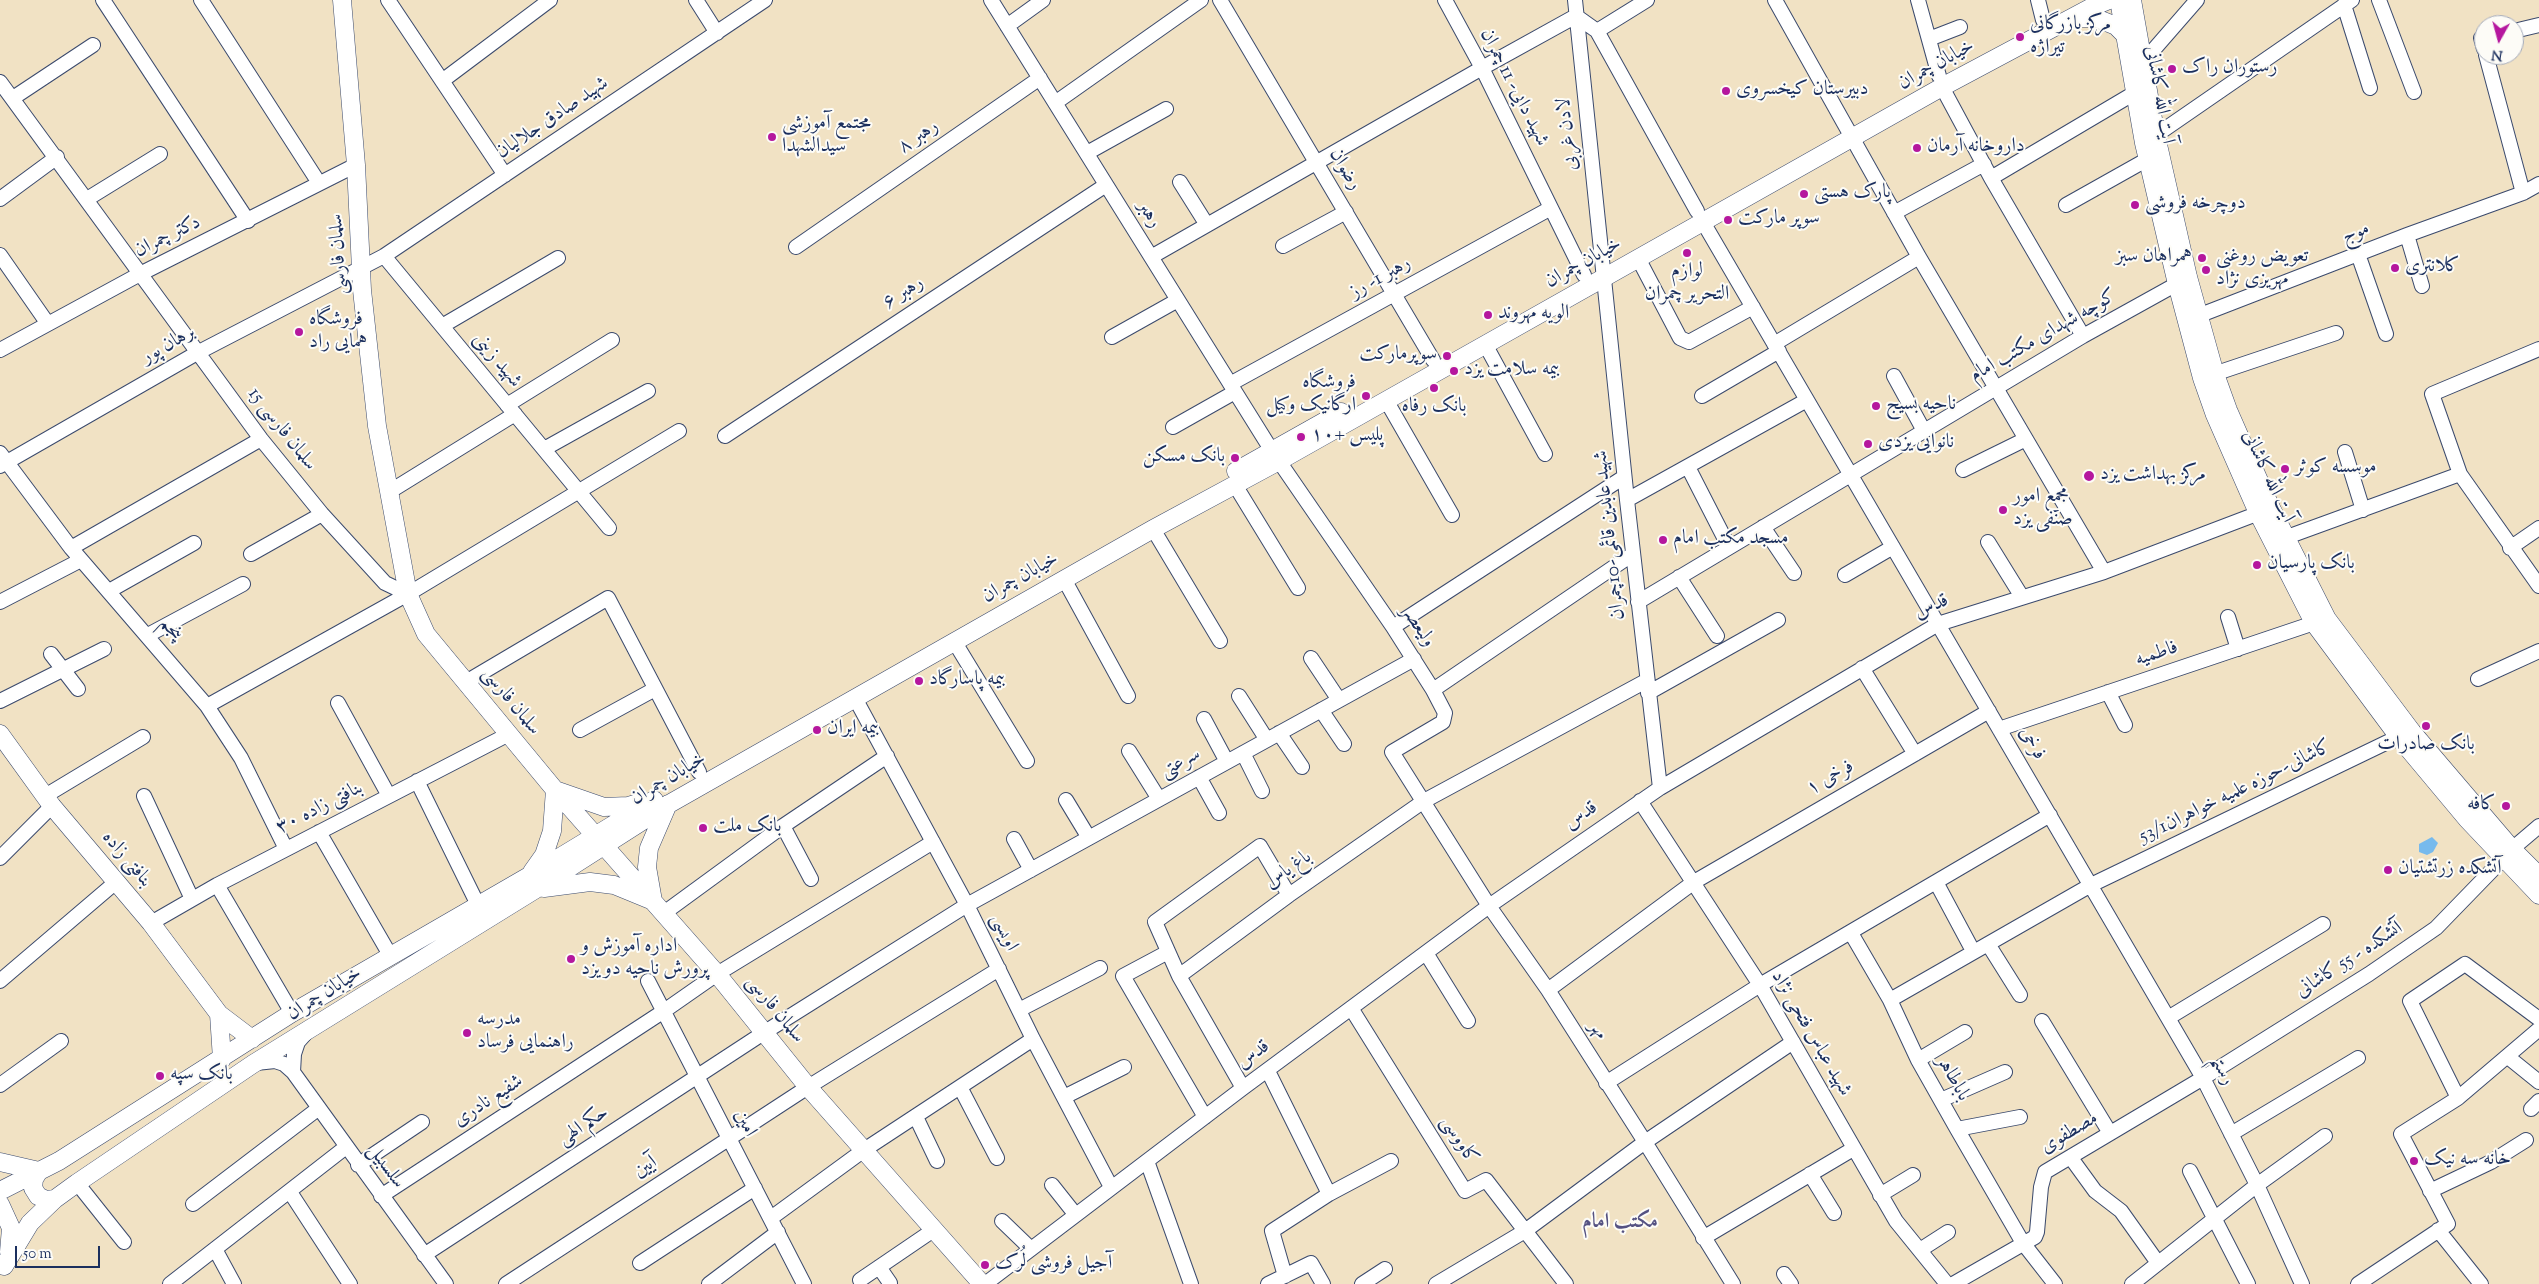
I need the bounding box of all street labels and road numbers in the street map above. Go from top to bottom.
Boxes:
street label: شهید دایی- 11 چمران [1473,25,1553,151]
street label: خیابان چمران [1895,35,1979,97]
street label: آیت الله کاشانی [2138,44,2178,146]
street label: شهید صادق جلالیان [492,73,614,165]
street label: لادن غربی [1553,96,1585,172]
street label: رهبر ۸ [894,116,944,160]
street label: رضوان [1322,145,1366,195]
street label: رهبر [1130,197,1166,233]
street label: دکتر چمران [131,212,205,264]
street label: سلمان فارسی [326,213,354,295]
street label: موج [2339,218,2373,250]
street label: خیابان چمران [1542,233,1626,295]
street label: رهبر 1- رز [1346,252,1416,306]
street label: رهبر ۶ [879,272,929,316]
street label: کوچه شهدای مکتب امام [1966,285,2122,389]
street label: برهان پور [138,322,200,370]
street label: شهید زینی [466,329,526,393]
street label: سلمان فارسی 15 [241,384,321,476]
street label: آیت الله کاشانی [2235,427,2299,527]
street label: شهید عابدین قائمی-10چمران [1590,449,1632,621]
street label: خیابان چمران [979,548,1063,610]
street label: قدس [1911,590,1953,626]
street label: ولیعصر [1394,602,1440,652]
street label: پنجم [153,613,187,647]
street label: فاطمیه [2133,637,2181,673]
street label: سلمان فارسی [475,663,545,741]
street label: فرخی [2012,723,2050,765]
street label: 53/1کاشانی-حوزه علمیه خواهران [2136,736,2336,850]
street label: سرعتی [1157,743,1205,785]
street label: خیابان چمران [627,748,711,812]
street label: فرخی ۱ [1803,756,1859,802]
street label: بنافتی زاده ۳۰ [273,777,367,841]
street label: قدس [1561,797,1603,837]
street label: بنافتی زاده [95,827,157,893]
street label: باغ یاس [1261,846,1317,896]
street label: اویسی [984,910,1022,956]
street label: آتشکده - 55 کاشانی [2292,917,2408,1005]
street label: خیابان چمران [283,963,367,1027]
street label: شهید عباس فتحی نژاد [1764,967,1856,1101]
street label: سلمان فارسی [739,971,809,1049]
street label: مهر [1582,1017,1612,1045]
street label: قدس [1233,1036,1275,1076]
street label: باباطاهر [1930,1052,1974,1106]
street label: رستم [2203,1052,2239,1090]
street label: شفیع نادری [450,1071,528,1133]
street label: حکم الهی [554,1102,614,1152]
street label: امین [727,1106,761,1142]
street label: مصطفوی [2037,1107,2103,1161]
street label: کاووسی [1434,1112,1482,1170]
street label: سلسبیل [361,1140,409,1194]
street label: آیین [630,1152,662,1184]

